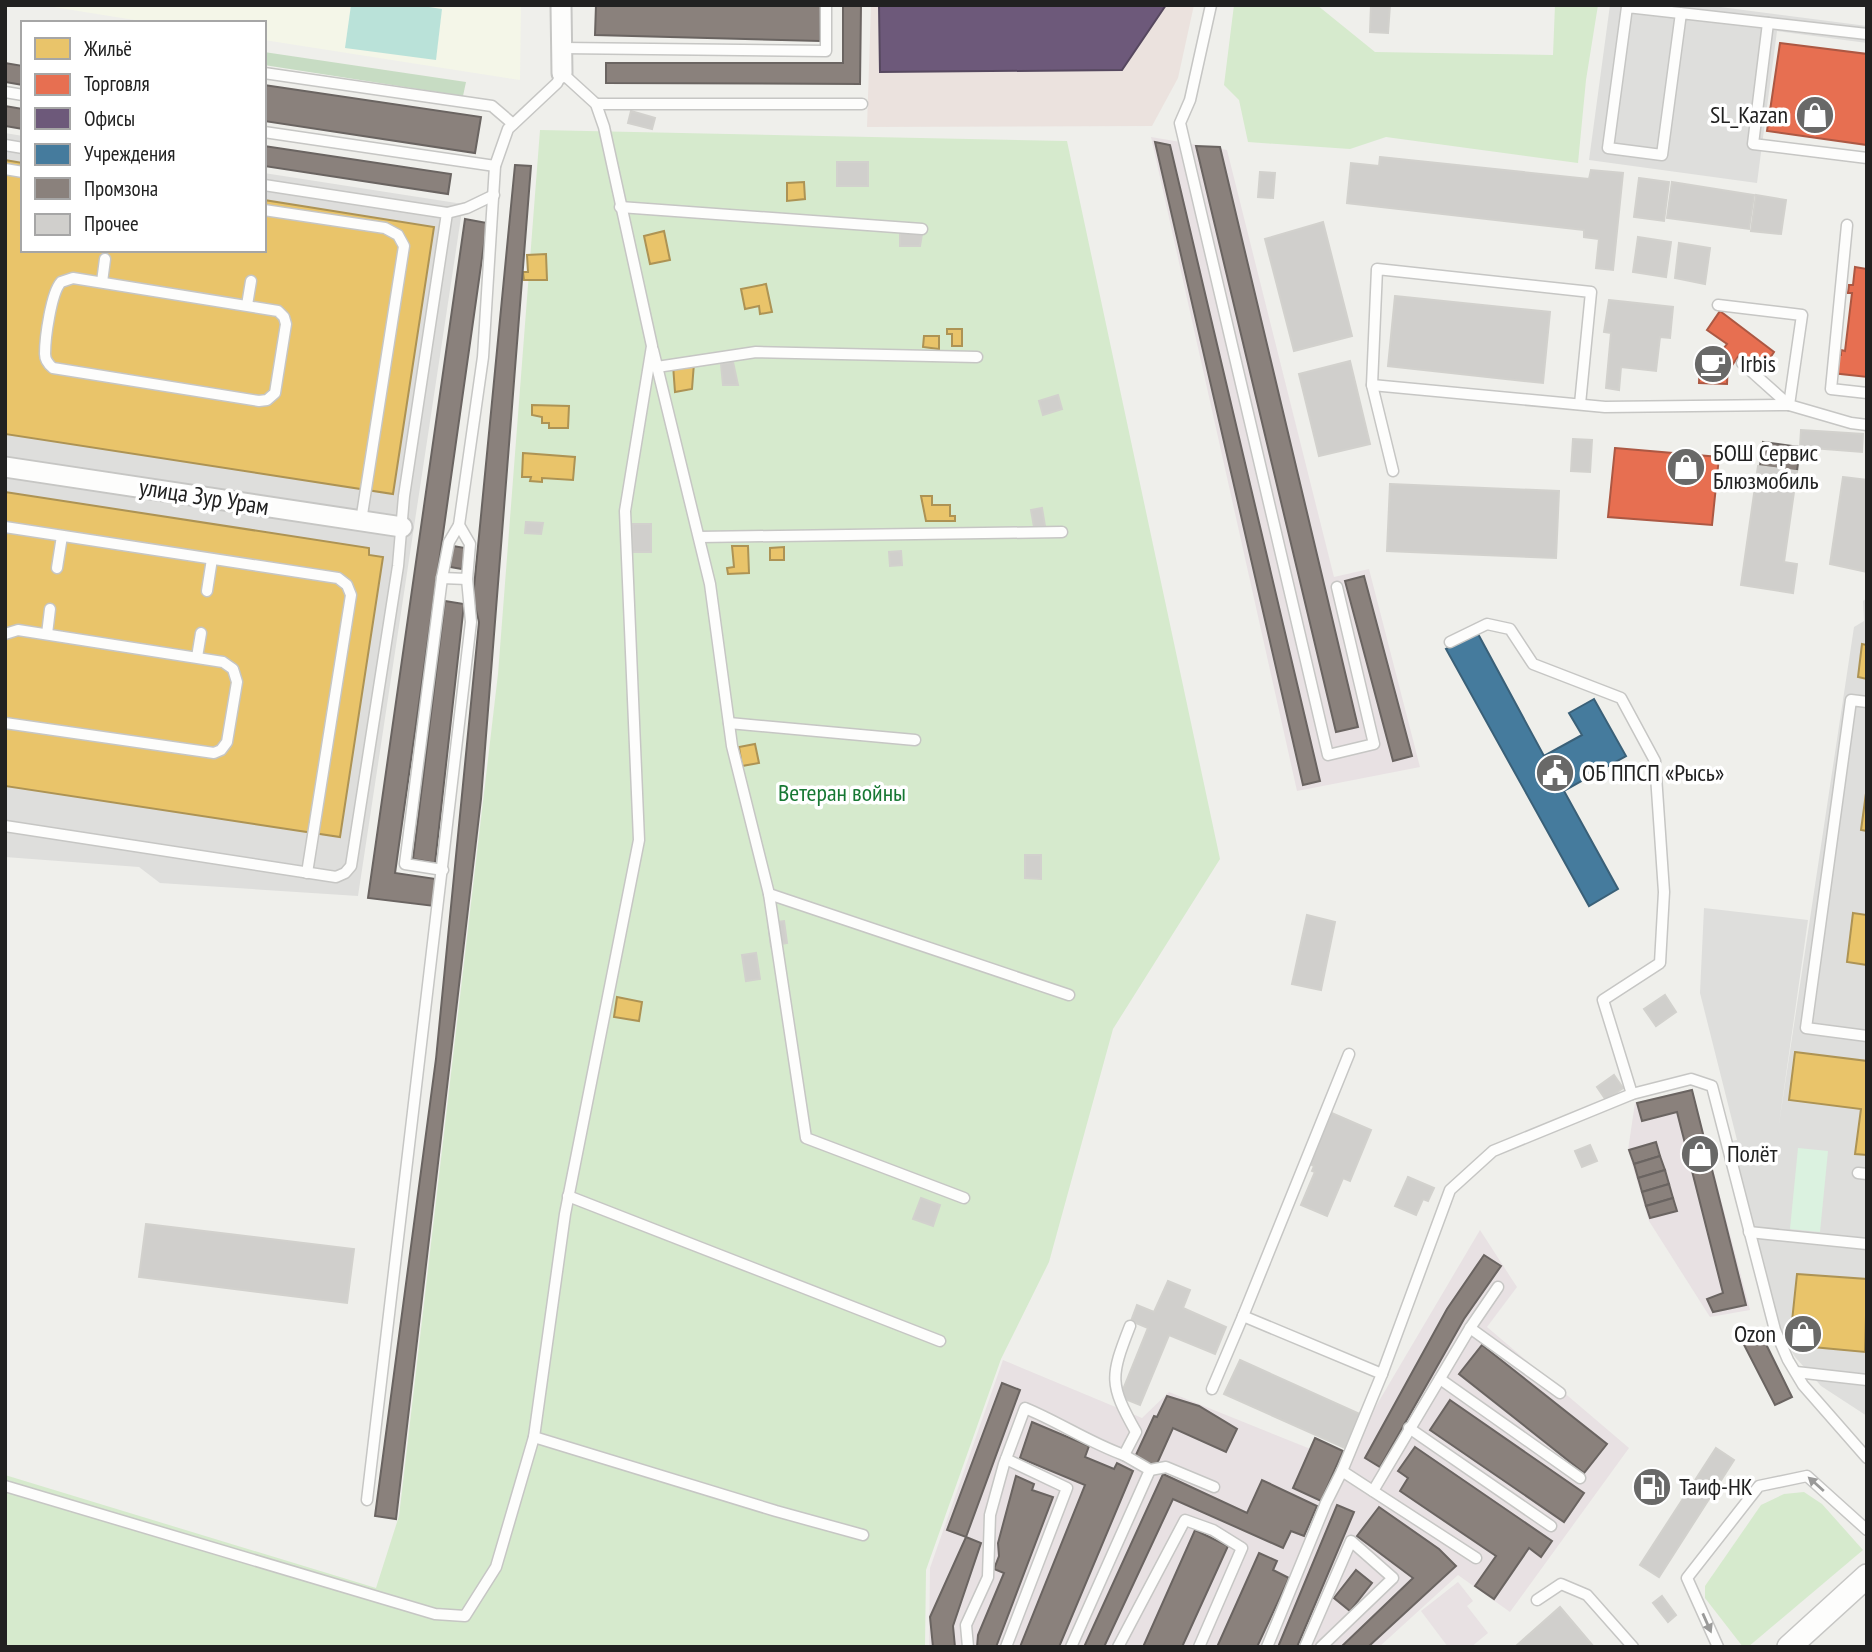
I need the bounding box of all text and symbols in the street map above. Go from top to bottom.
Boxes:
legend [21,21,266,252]
text: Жильё [83,35,132,62]
text: Торговля [84,70,150,97]
shop icon: SL_Kazan [1794,94,1836,136]
place label: SL_Kazan [1710,99,1788,130]
text: Офисы [84,105,135,132]
text: Учреждения [84,140,175,167]
text: Промзона [84,175,158,202]
text: Прочее [84,210,139,237]
cafe icon: Irbis [1692,343,1734,385]
place label: Irbis [1740,348,1776,379]
place label: БОШ Сервис Блюзмобиль [1713,437,1819,496]
shop icon: БОШ Сервис Блюзмобиль [1665,446,1707,488]
street label: улица Зур Урам [137,471,271,522]
public building icon: ОБ ППСП «Рысь» [1534,752,1576,794]
place label: ОБ ППСП «Рысь» [1582,757,1724,788]
park label: Ветеран войны [778,777,906,808]
shop icon: Полёт [1679,1133,1721,1175]
place label: Полёт [1727,1138,1778,1169]
shop icon: Ozon [1782,1313,1824,1355]
place label: Ozon [1734,1318,1776,1349]
fuel station icon: Таиф-НК [1631,1466,1673,1508]
place label: Таиф-НК [1679,1471,1753,1502]
one-way arrow [1807,1476,1825,1492]
one-way arrow [1701,1613,1713,1633]

